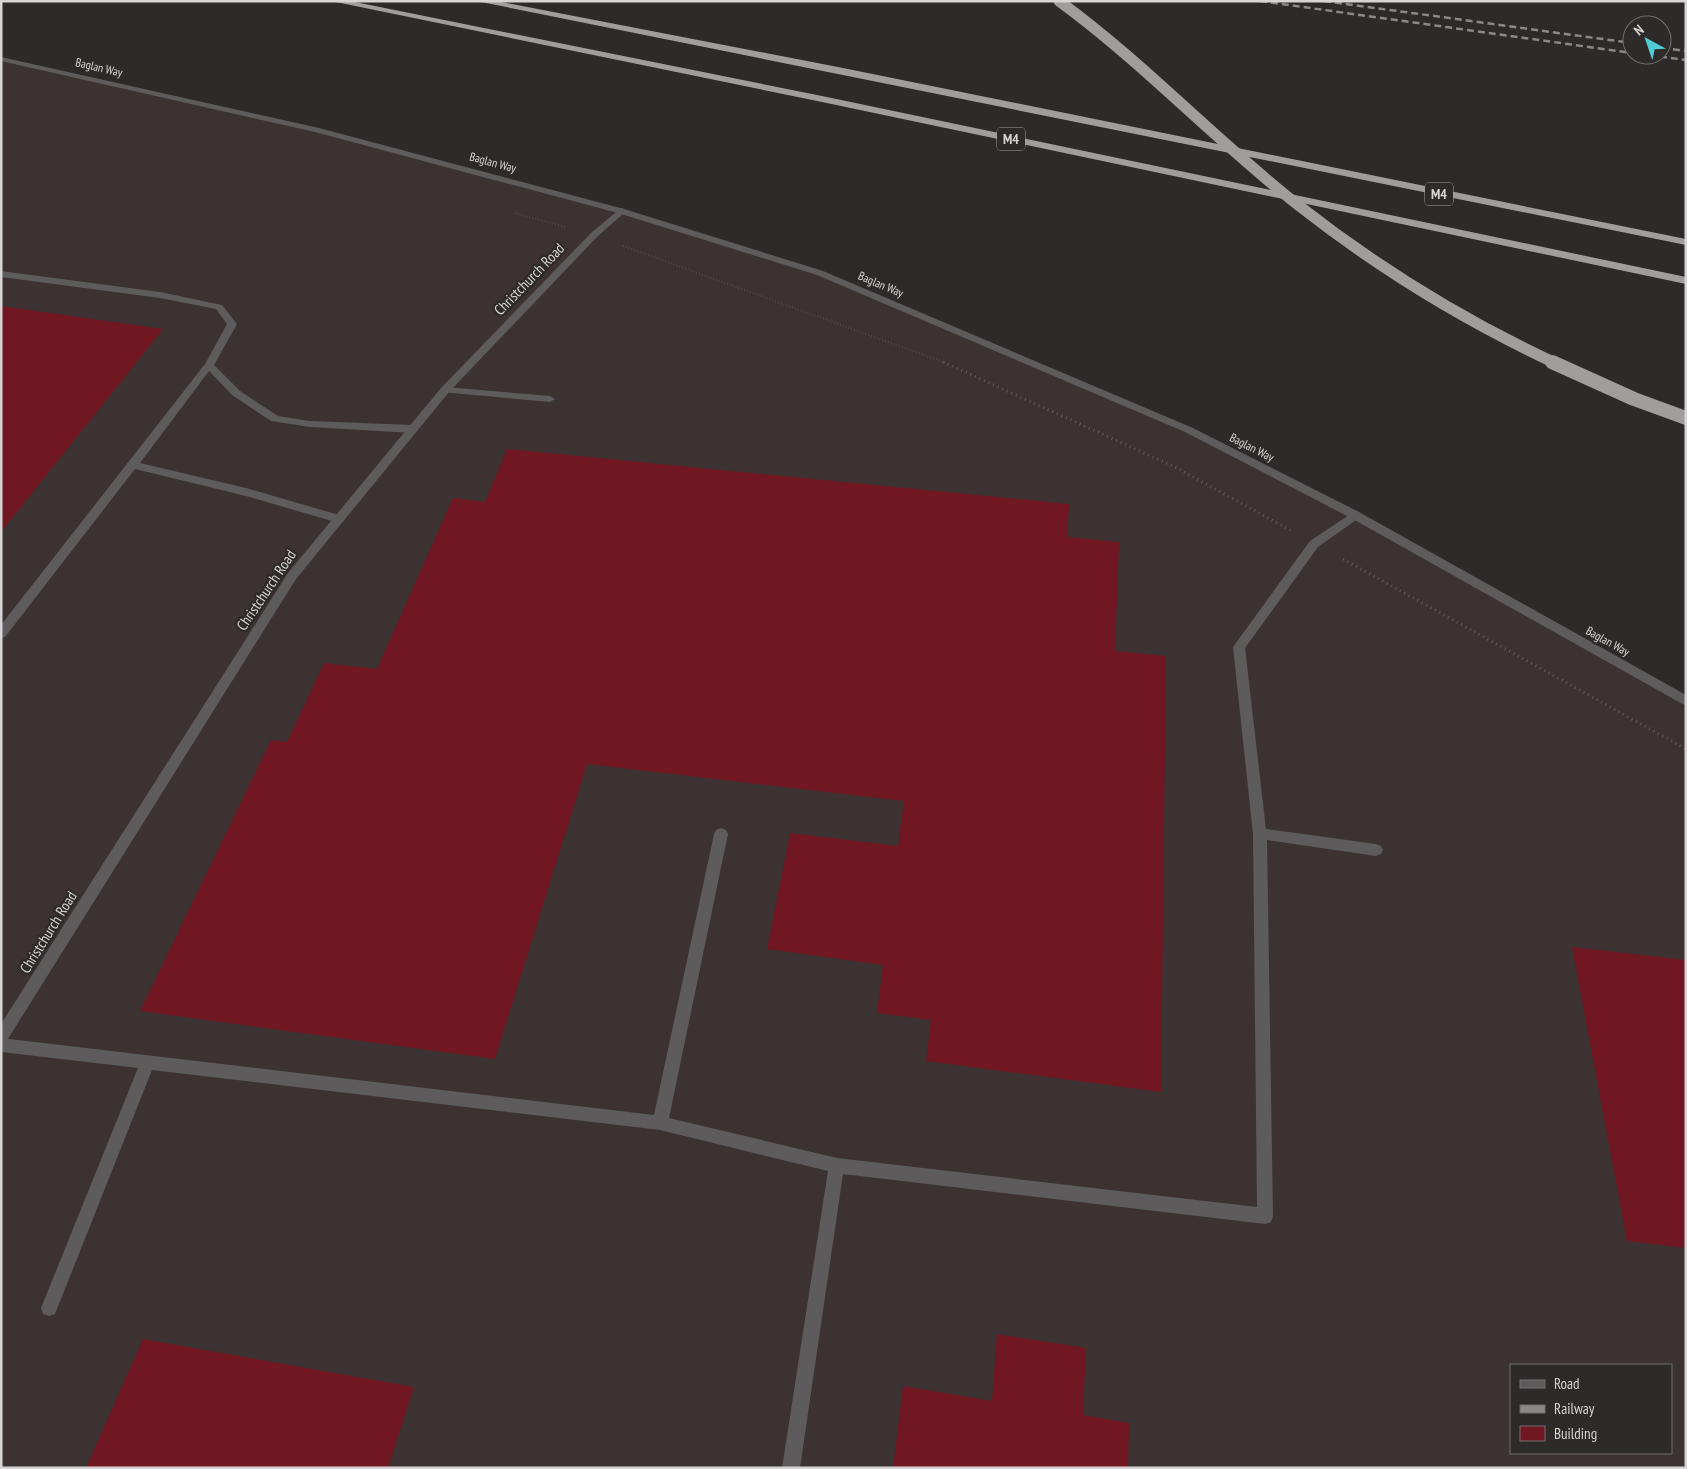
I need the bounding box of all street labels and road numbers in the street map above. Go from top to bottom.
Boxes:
street label: Baglan Way [74,54,124,80]
road number: M4 [997,128,1025,150]
street label: Baglan Way [468,149,519,176]
road number: M4 [1425,182,1453,205]
street label: Christchurch Road [490,239,568,319]
street label: Baglan Way [856,268,906,300]
street label: Baglan Way [1227,429,1277,465]
street label: Christchurch Road [232,546,300,634]
street label: Baglan Way [1583,623,1633,659]
street label: Christchurch Road [15,887,81,977]

